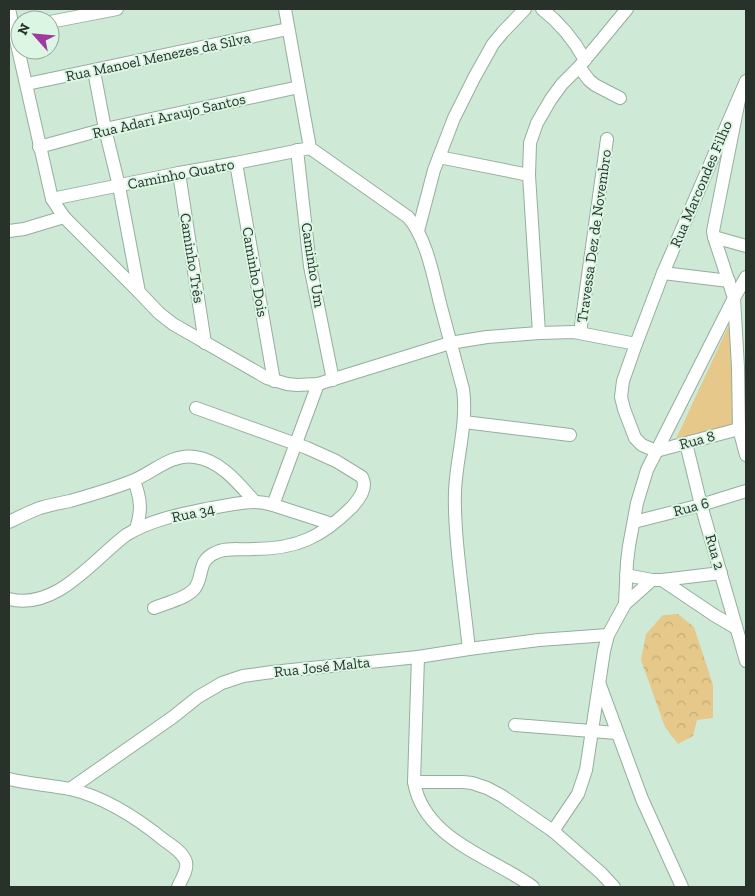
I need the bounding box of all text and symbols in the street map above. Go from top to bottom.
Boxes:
north arrow [10,10,60,60]
text: N [14,20,34,38]
street label: Rua Manoel Menezes da Silva [64,29,252,85]
street label: Rua Adari Araujo Santos [91,90,247,142]
street label: Rua Marcondes Filho [666,118,736,250]
street label: Travessa Dez de Novembro [573,148,615,324]
street label: Caminho Quatro [126,155,236,193]
street label: Caminho Três [176,212,208,304]
street label: Caminho Um [297,221,329,309]
street label: Caminho Dois [238,226,272,318]
street label: Rua 8 [677,427,717,453]
street label: Rua 6 [671,494,711,520]
street label: Rua 34 [170,500,216,526]
street label: Rua 2 [701,532,729,572]
street label: Rua José Malta [273,653,371,681]

